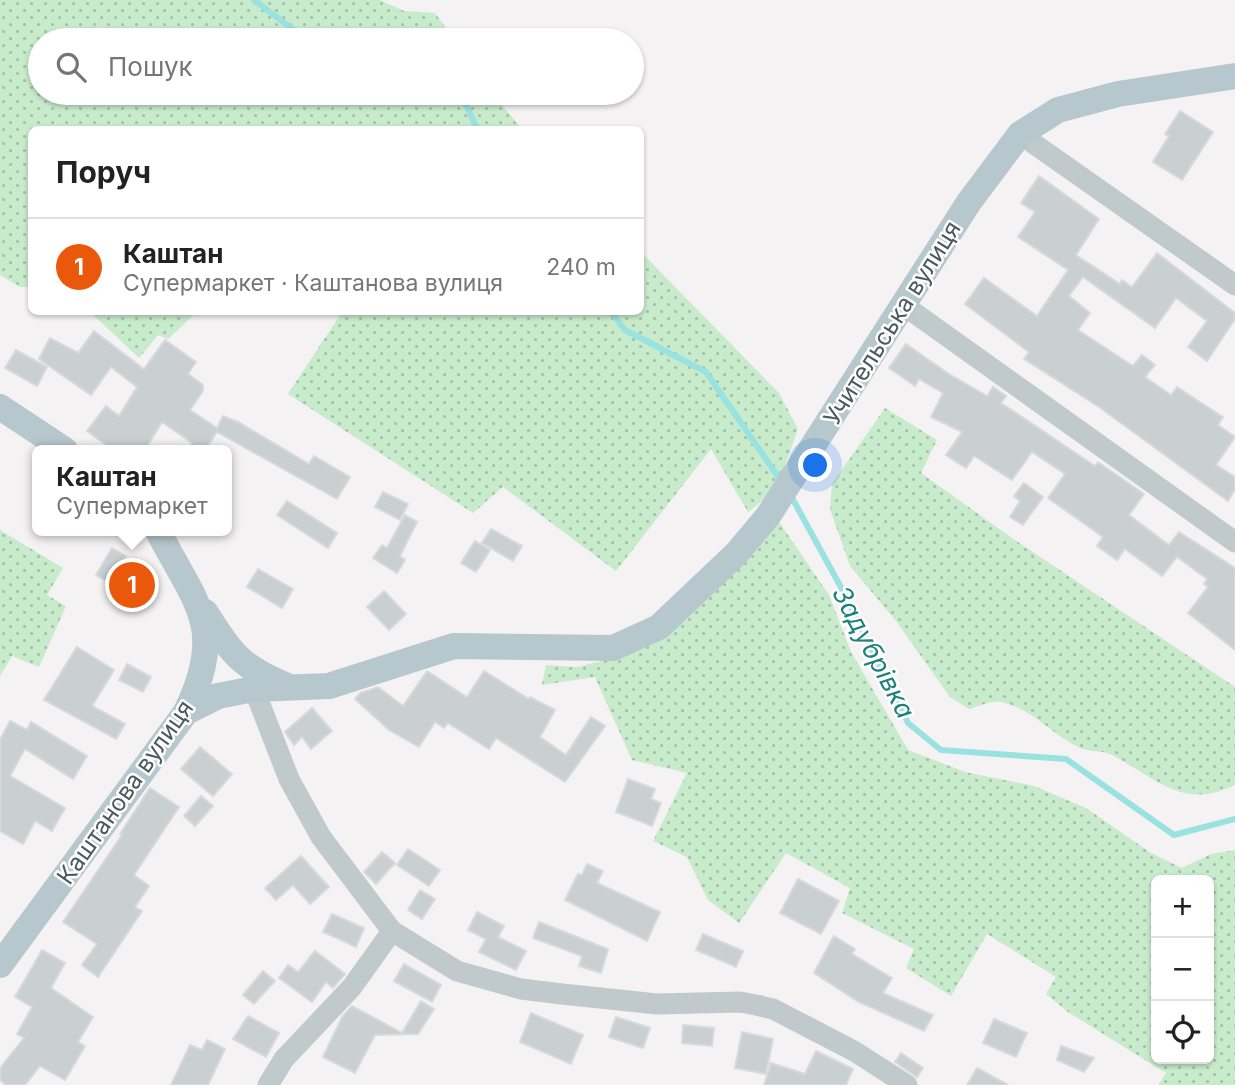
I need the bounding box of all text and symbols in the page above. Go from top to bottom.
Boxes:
search box [28,28,644,105]
icon: search [52,48,90,86]
text: Пошук [108,51,193,82]
text: Поруч [56,154,151,190]
street label: Учительська вулиця [817,216,967,430]
text: Каштан [123,238,223,269]
text: 1 [74,253,84,281]
text: 240 m [546,253,616,281]
text: Супермаркет · Каштанова вулиця [123,269,503,297]
popup [32,445,232,536]
your location [798,448,832,482]
text: Каштан [56,461,157,492]
text: Супермаркет [56,492,208,520]
pin: 1 [109,559,155,611]
water label: Задубрівка [826,581,922,724]
street label: Каштанова вулиця [51,694,199,890]
map controls [1151,875,1214,1064]
button: + [1151,875,1214,938]
button: − [1151,938,1214,1001]
button: locate [1151,1001,1214,1064]

